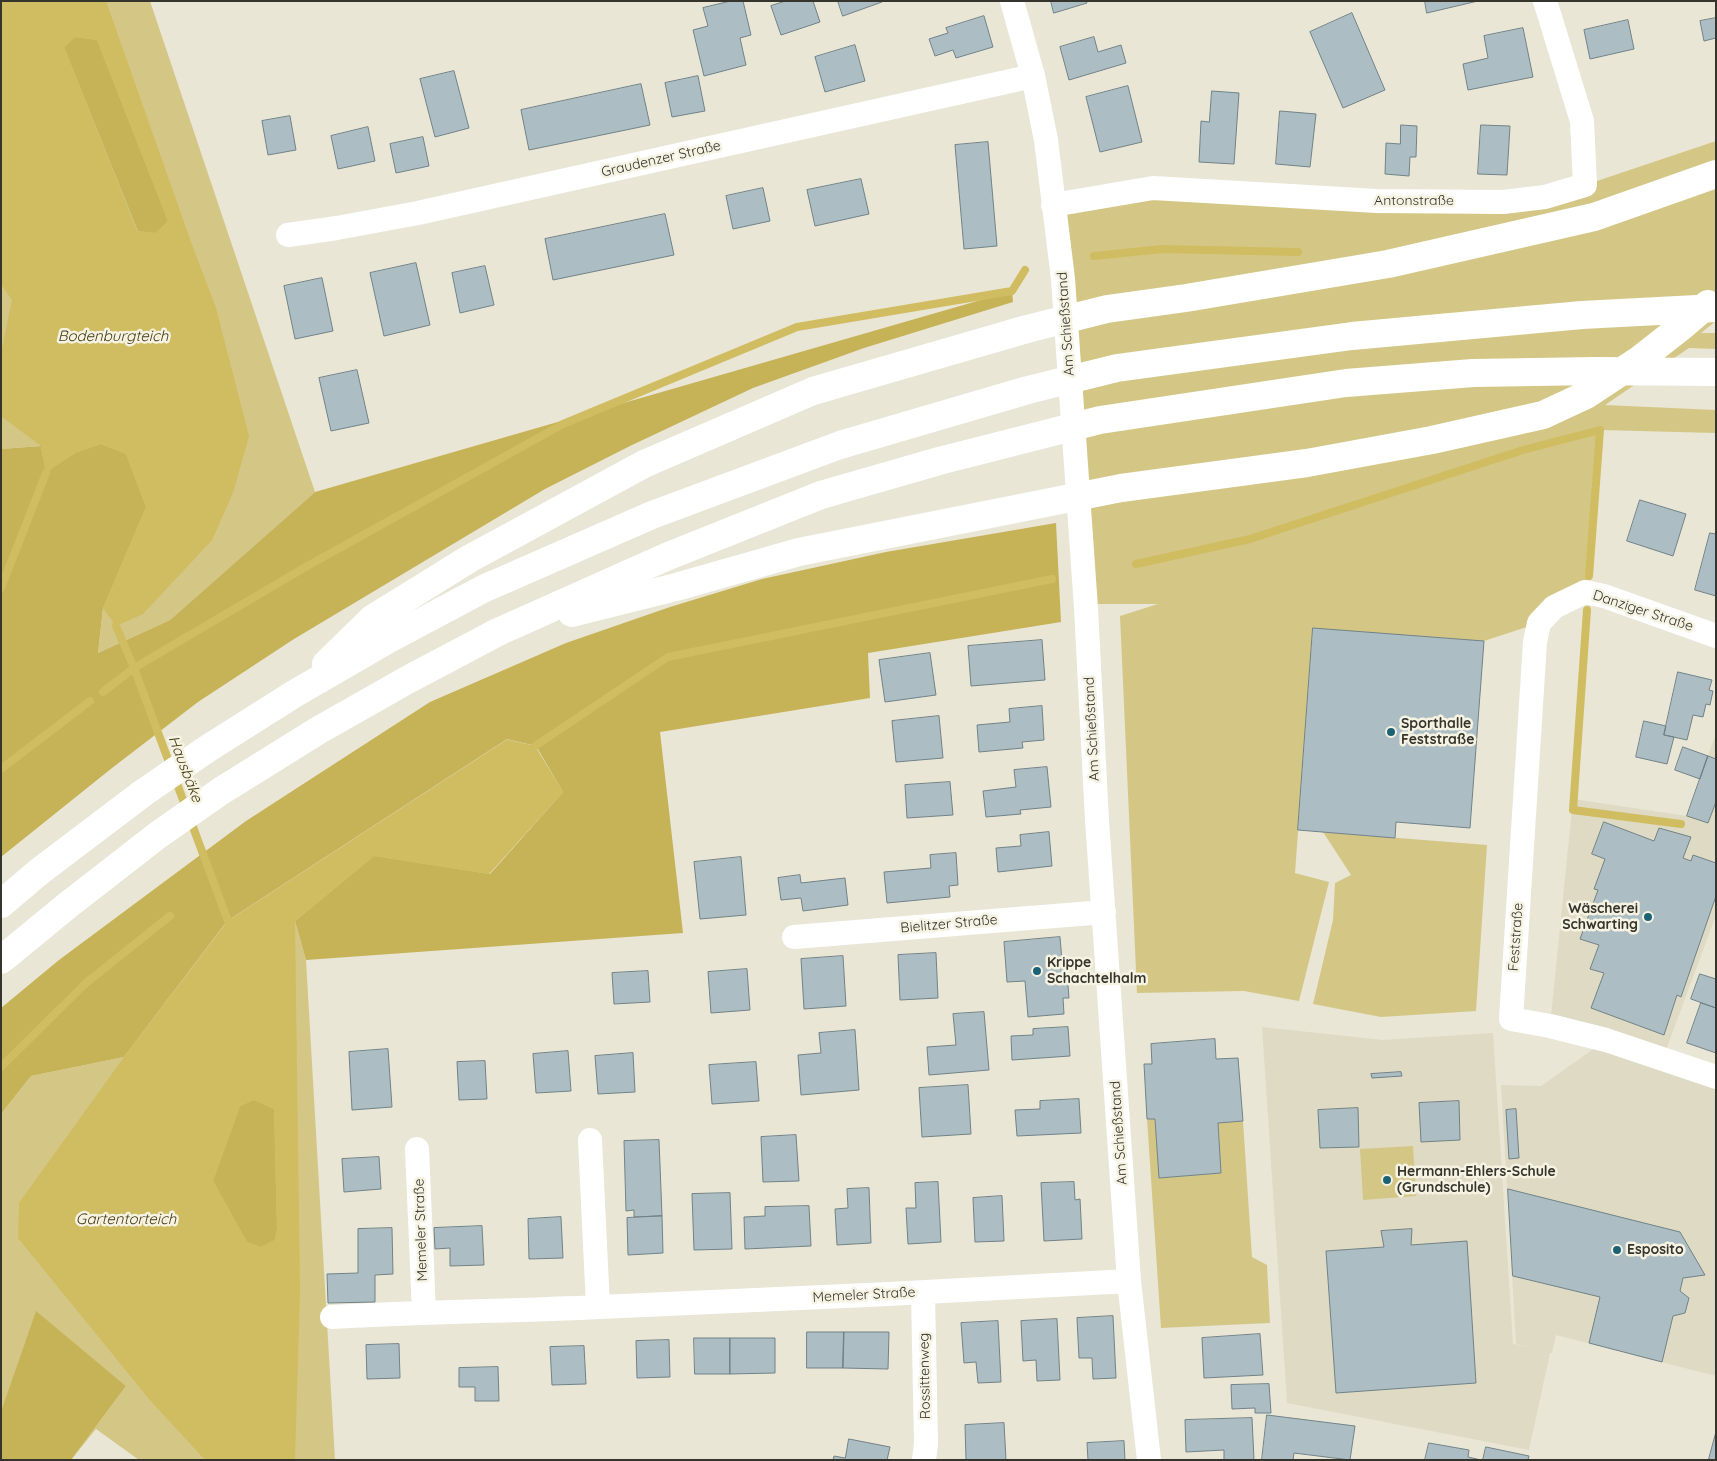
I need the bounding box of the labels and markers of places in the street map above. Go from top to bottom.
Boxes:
place label: Sporthalle Feststraße [1401,716,1474,749]
marker: Sporthalle Feststraße [1385,726,1397,738]
place label: Wäscherei Schwarting [1562,901,1638,934]
marker: Wäscherei Schwarting [1642,911,1654,923]
place label: Krippe Schachtelhalm [1047,955,1146,988]
marker: Krippe Schachtelhalm [1031,965,1043,977]
place label: Hermann-Ehlers-Schule (Grundschule) [1397,1164,1556,1196]
marker: Hermann-Ehlers-Schule (Grundschule) [1381,1174,1393,1186]
place label: Esposito [1627,1242,1684,1258]
marker: Esposito [1611,1244,1623,1256]

